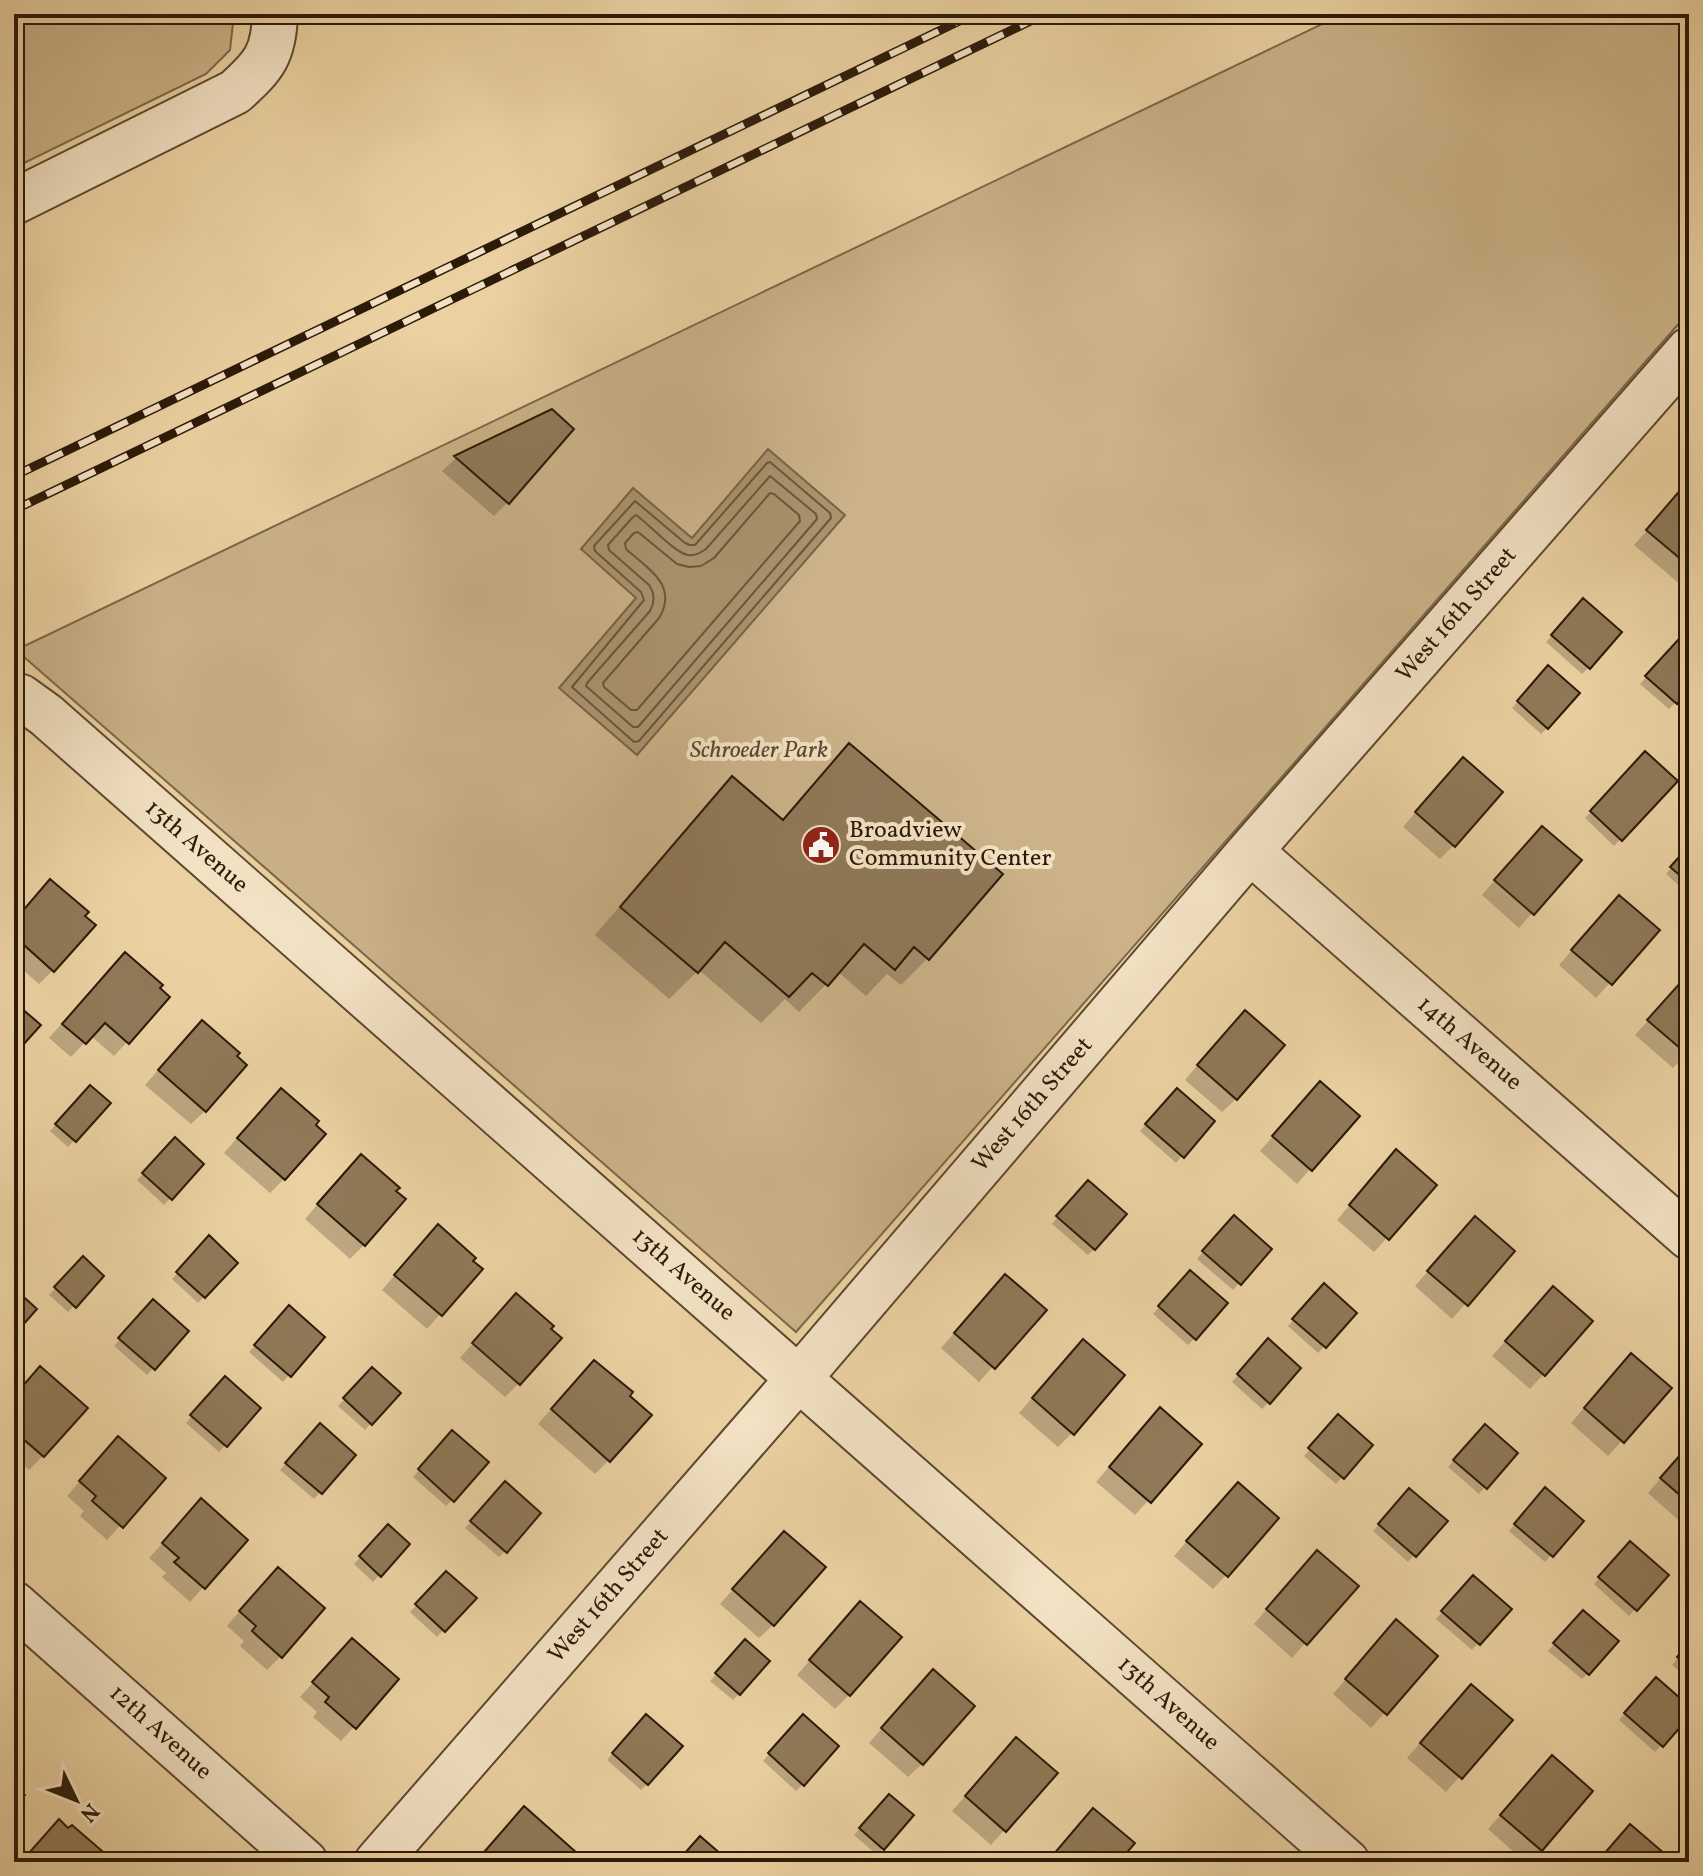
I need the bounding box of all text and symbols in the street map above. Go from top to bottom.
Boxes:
street label: West 16th Street [1389,540,1525,690]
park label: Schroeder Park [690,734,828,768]
street label: 13th Avenue [137,792,255,902]
place label: Broadview Community Center [849,814,1052,876]
public building icon: Broadview Community Center [800,824,842,866]
street label: 14th Avenue [1409,989,1529,1099]
street label: West 16th Street [965,1030,1101,1180]
street label: 13th Avenue [624,1220,742,1330]
street label: West 16th Street [541,1521,677,1671]
street label: 13th Avenue [1109,1649,1227,1759]
street label: 12th Avenue [101,1677,219,1789]
north arrow [36,1760,116,1840]
text: N [72,1796,106,1828]

